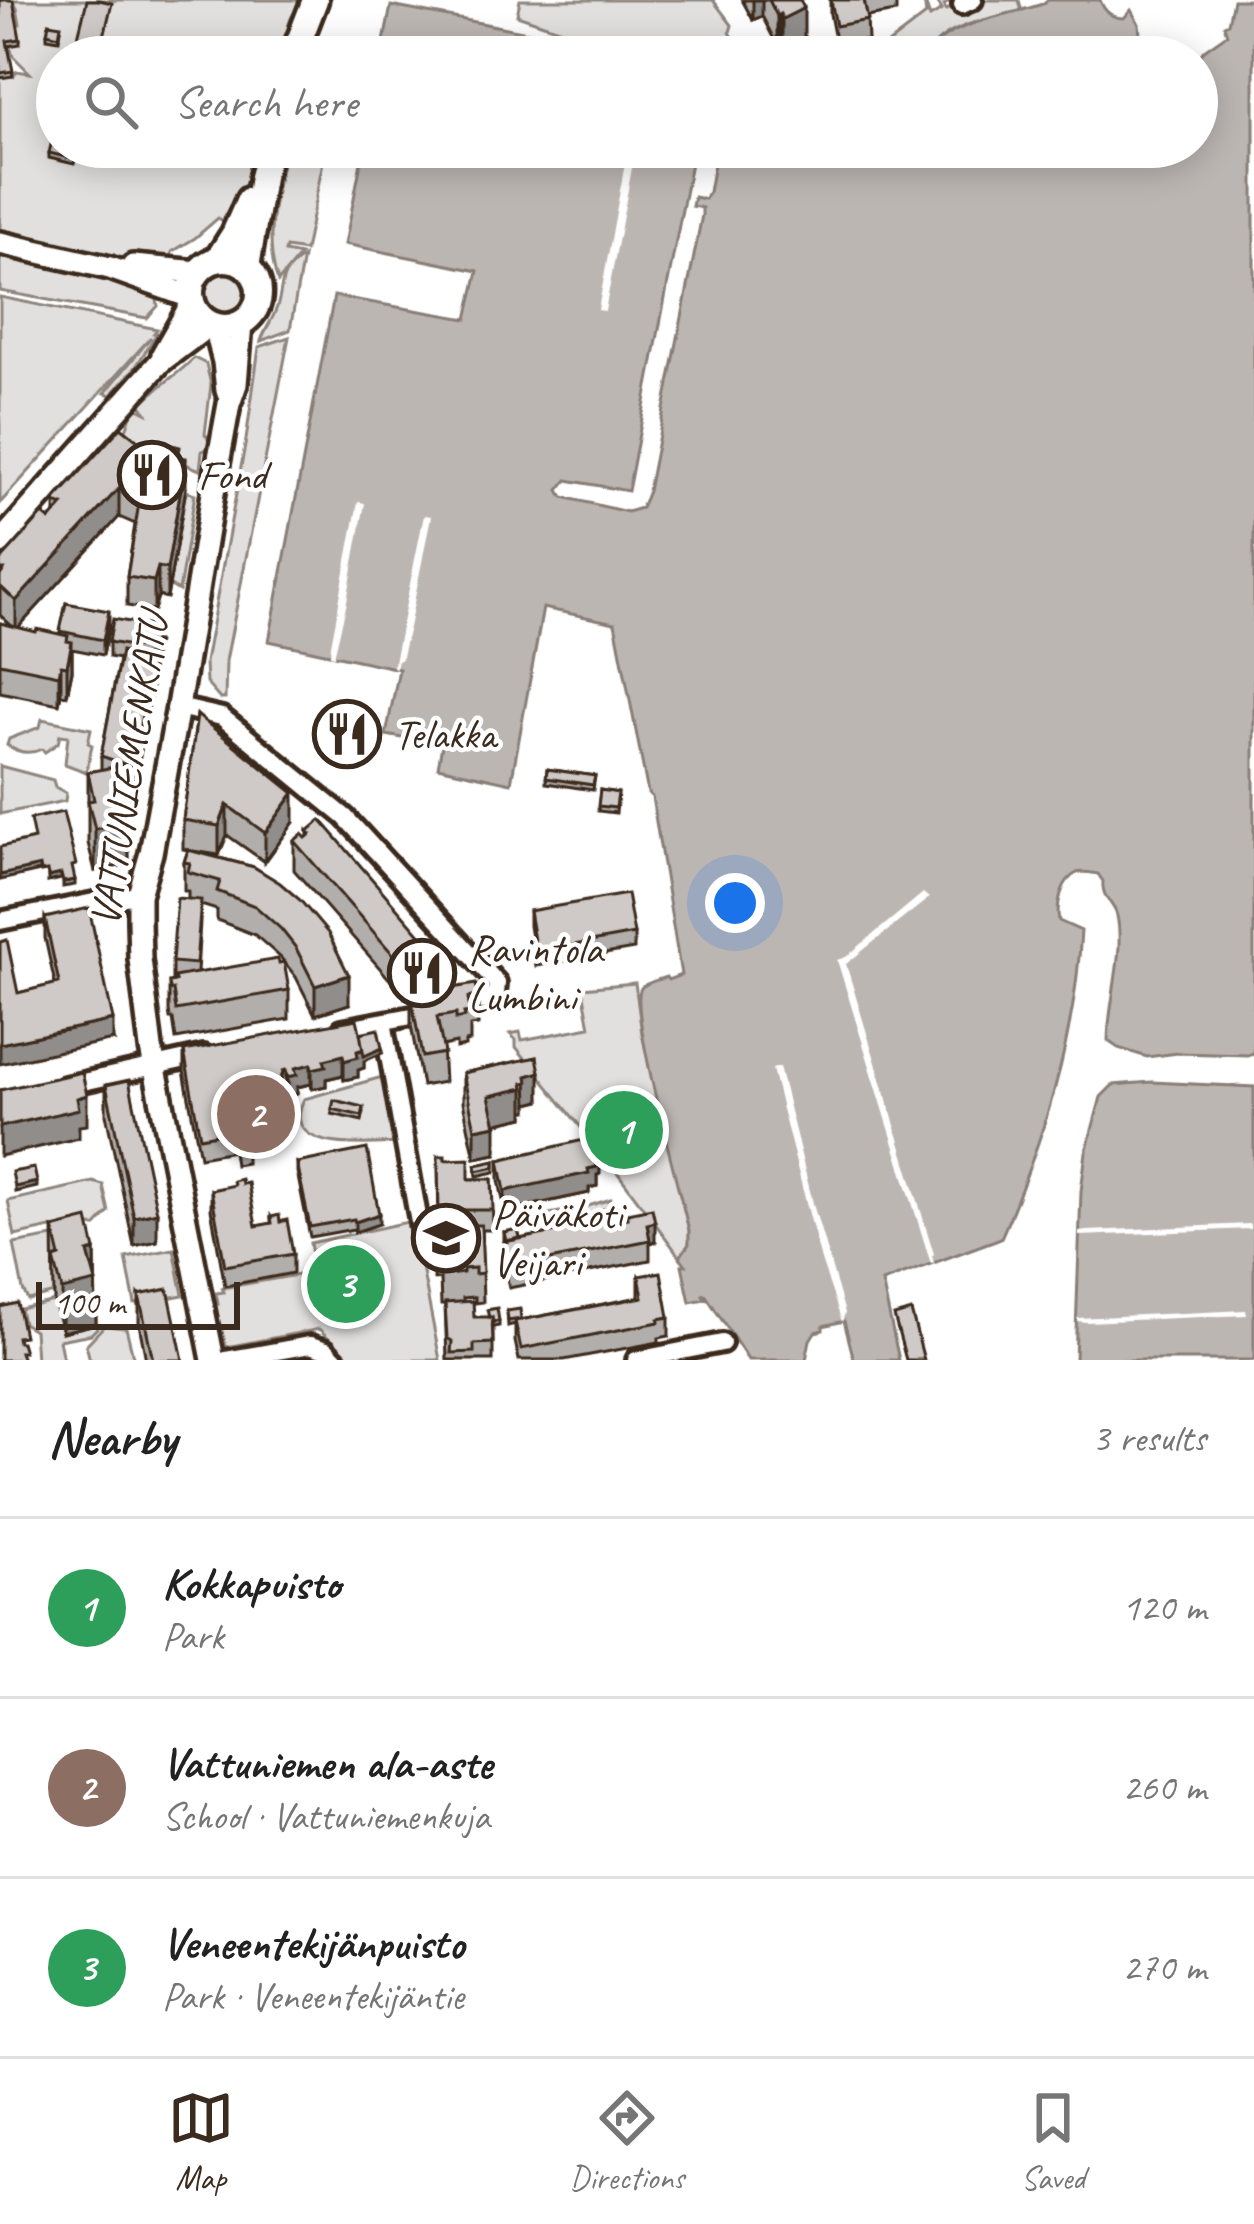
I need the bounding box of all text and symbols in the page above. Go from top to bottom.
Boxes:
search box [36,36,1218,168]
icon: search [78,69,144,135]
text: Search here [174,74,357,131]
restaurant icon: Fond [117,440,187,510]
place label: Fond [198,449,273,502]
street label: VATTUNIEMENKATU [78,602,181,930]
restaurant icon: Telakka [312,699,382,769]
place label: Telakka [394,708,499,761]
your location [705,873,765,933]
place label: Ravintola Lumbini [468,923,605,1024]
restaurant icon: Ravintola Lumbini [387,938,457,1008]
pin: 2 [217,1069,295,1159]
pin: 1 [585,1085,663,1175]
place label: Päiväkoti Veijari [492,1188,628,1289]
school or university icon: Päiväkoti Veijari [411,1203,481,1273]
pin: 3 [307,1239,385,1329]
scale bar [36,1276,240,1329]
text: 100 m [54,1282,125,1324]
text: Nearby [48,1406,176,1470]
text: 3 results [1092,1414,1206,1463]
text: Kokkapuisto [162,1555,340,1612]
text: 1 [78,1583,96,1632]
text: 120 m [1122,1583,1206,1632]
text: Park [162,1612,224,1661]
text: Vattuniemen ala-aste [162,1735,492,1792]
text: 2 [78,1763,96,1812]
text: 260 m [1122,1763,1206,1812]
text: School · Vattuniemenkuja [162,1792,490,1841]
text: Veneentekijänpuisto [162,1915,464,1972]
text: 3 [78,1943,96,1992]
text: 270 m [1122,1943,1206,1992]
text: Park · Veneentekijäntie [162,1972,464,2021]
tab: Map [168,2085,234,2199]
tab: Directions [570,2085,684,2199]
tab: Saved [1020,2085,1086,2199]

